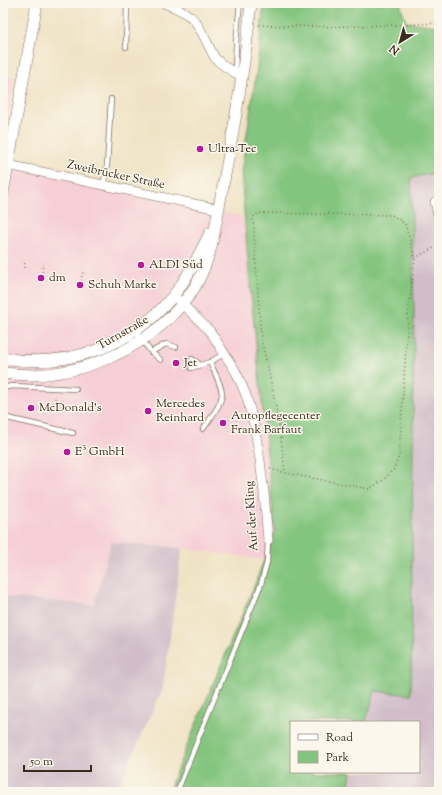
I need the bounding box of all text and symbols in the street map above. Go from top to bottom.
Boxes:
north arrow [380,22,420,62]
text: N [386,40,404,59]
place label: Ultra-Tec [208,140,257,158]
marker: Ultra-Tec [195,144,205,154]
street label: Zweibrücker Straße [65,156,167,194]
place label: ALDI Süd [149,256,203,274]
marker: ALDI Süd [136,260,146,270]
place label: dm [49,269,66,287]
marker: dm [36,273,46,283]
place label: Schuh Marke [88,276,157,294]
marker: Schuh Marke [75,280,85,290]
street label: Turnstraße [94,311,152,355]
place label: Jet [183,354,197,372]
marker: Jet [171,358,181,368]
place label: Mercedes Reinhard [156,395,205,427]
place label: McDonald's [39,399,102,417]
marker: McDonald's [26,403,36,413]
marker: Mercedes Reinhard [143,406,153,416]
place label: Autopflegecenter Frank Barfaut [231,407,321,439]
marker: Autopflegecenter Frank Barfaut [218,418,228,428]
place label: E³ GmbH [75,443,125,461]
marker: E³ GmbH [62,447,72,457]
street label: Auf der Kling [241,480,263,552]
legend [290,721,420,773]
text: Road [326,729,353,747]
scale bar [24,747,91,773]
text: Park [326,749,349,767]
text: 50 m [29,753,53,771]

